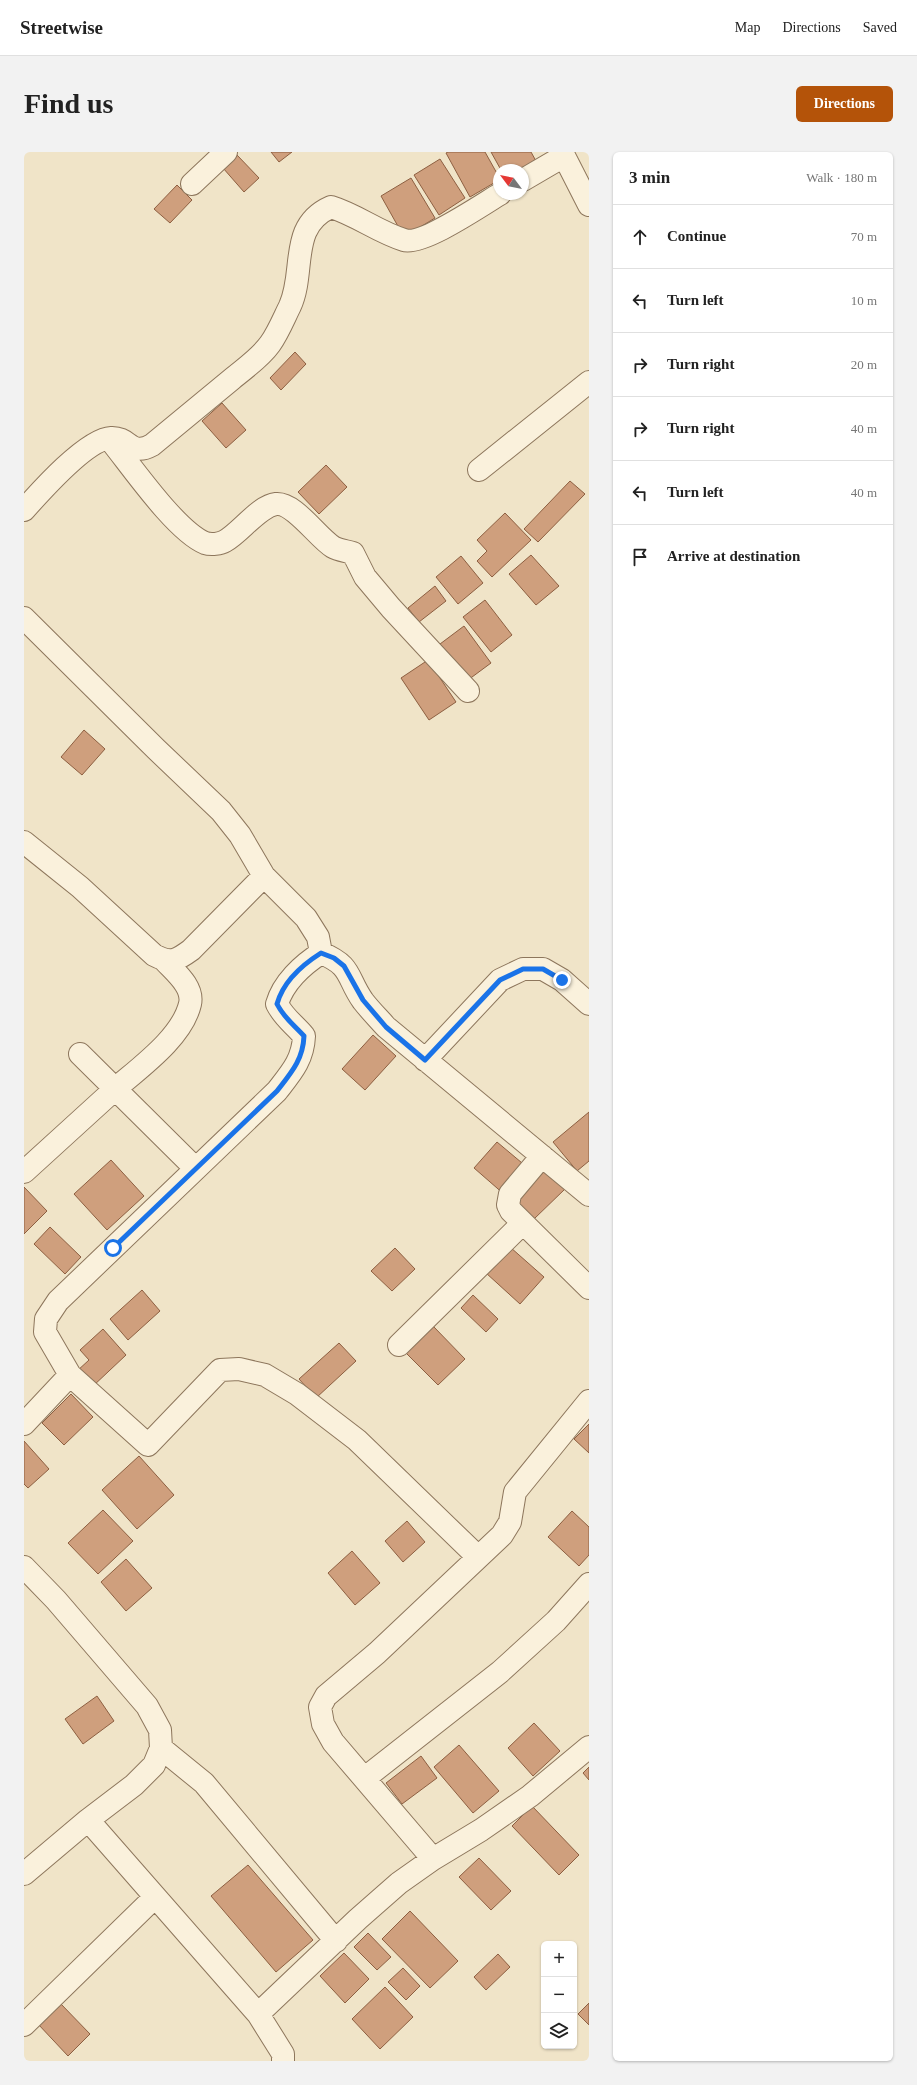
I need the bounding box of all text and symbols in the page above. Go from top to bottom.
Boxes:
text: Streetwise [20,17,103,38]
text: Map [735,20,760,35]
text: Directions [782,20,841,35]
text: Saved [863,20,897,35]
button: Directions [796,86,893,122]
text: Find us [24,88,114,119]
north arrow [493,164,529,200]
text: 3 min [629,168,670,187]
text: Walk · 180 m [806,170,877,185]
icon: ahead [629,226,651,248]
text: Continue [667,228,726,244]
text: 70 m [851,229,877,244]
icon: left [629,290,651,312]
text: Turn left [667,292,724,308]
text: 10 m [851,293,877,308]
icon: right [629,354,651,376]
text: Turn right [667,356,734,372]
text: 20 m [851,357,877,372]
icon: right [629,418,651,440]
text: Turn right [667,420,734,436]
text: 40 m [851,421,877,436]
icon: left [629,482,651,504]
text: Turn left [667,484,724,500]
text: 40 m [851,485,877,500]
icon: arrive [629,546,651,568]
text: Arrive at destination [667,548,800,564]
route end [553,971,571,989]
route start [104,1239,122,1257]
map controls [541,1941,577,2049]
button: + [541,1941,577,1977]
button: − [541,1977,577,2013]
button: layers [541,2013,577,2049]

